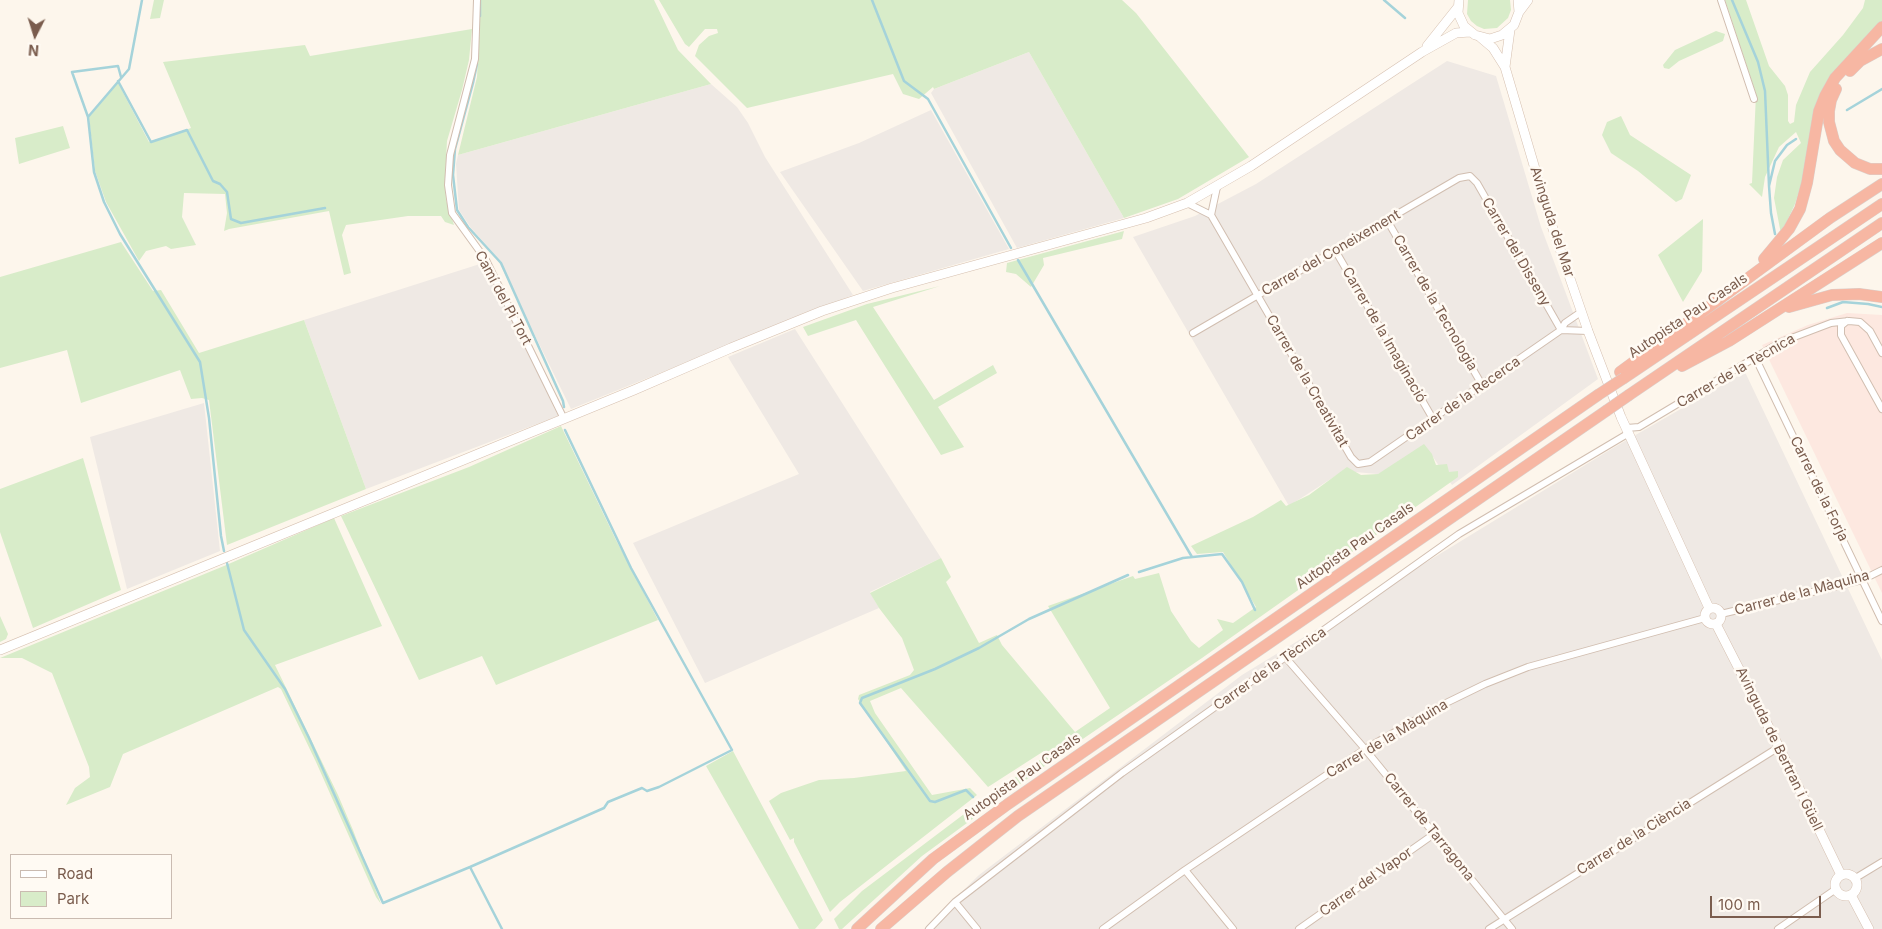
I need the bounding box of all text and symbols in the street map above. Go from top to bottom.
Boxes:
north arrow [10,10,60,60]
text: N [28,42,40,59]
street label: Avinguda del Mar [1526,165,1578,279]
street label: Carrer del Disseny [1478,195,1554,309]
street label: Carrer del Coneixement [1259,206,1403,300]
street label: Carrer de la Tecnologia [1389,232,1481,374]
street label: Camí del Pi Tort [471,248,535,348]
street label: Carrer de la Imaginació [1338,264,1430,406]
street label: Autopista Pau Casals [1625,270,1751,362]
street label: Carrer de la Creativitat [1262,312,1352,450]
street label: Carrer de la Tècnica [1674,330,1798,412]
street label: Carrer de la Recerca [1402,353,1524,445]
street label: Carrer de la Forja [1786,434,1852,544]
street label: Autopista Pau Casals [1293,499,1417,593]
street label: Carrer de la Màquina [1733,567,1871,619]
street label: Carrer de la Tècnica [1210,624,1330,714]
street label: Avinguda de Bertran i Güell [1732,664,1826,834]
street label: Carrer de la Màquina [1323,696,1451,782]
street label: Autopista Pau Casals [960,730,1084,824]
street label: Carrer de Tarragona [1380,770,1478,884]
street label: Carrer de la Ciència [1574,795,1694,879]
street label: Carrer del Vapor [1316,844,1416,920]
legend [10,854,172,919]
text: Road [57,864,93,883]
scale bar [1712,886,1823,918]
text: Park [57,889,89,908]
text: 100 m [1718,895,1760,914]

